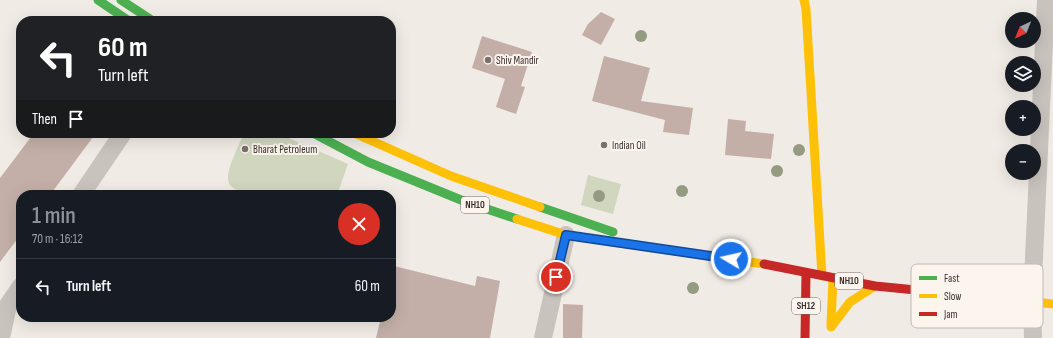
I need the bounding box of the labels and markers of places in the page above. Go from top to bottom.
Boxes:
place label: Shiv Mandir [496,54,539,67]
marker: Shiv Mandir [483,55,493,65]
place label: Indian Oil [612,139,646,152]
marker: Indian Oil [599,140,609,150]
place label: Bharat Petroleum [253,143,317,156]
marker: Bharat Petroleum [240,144,250,154]
pin [539,260,573,294]

